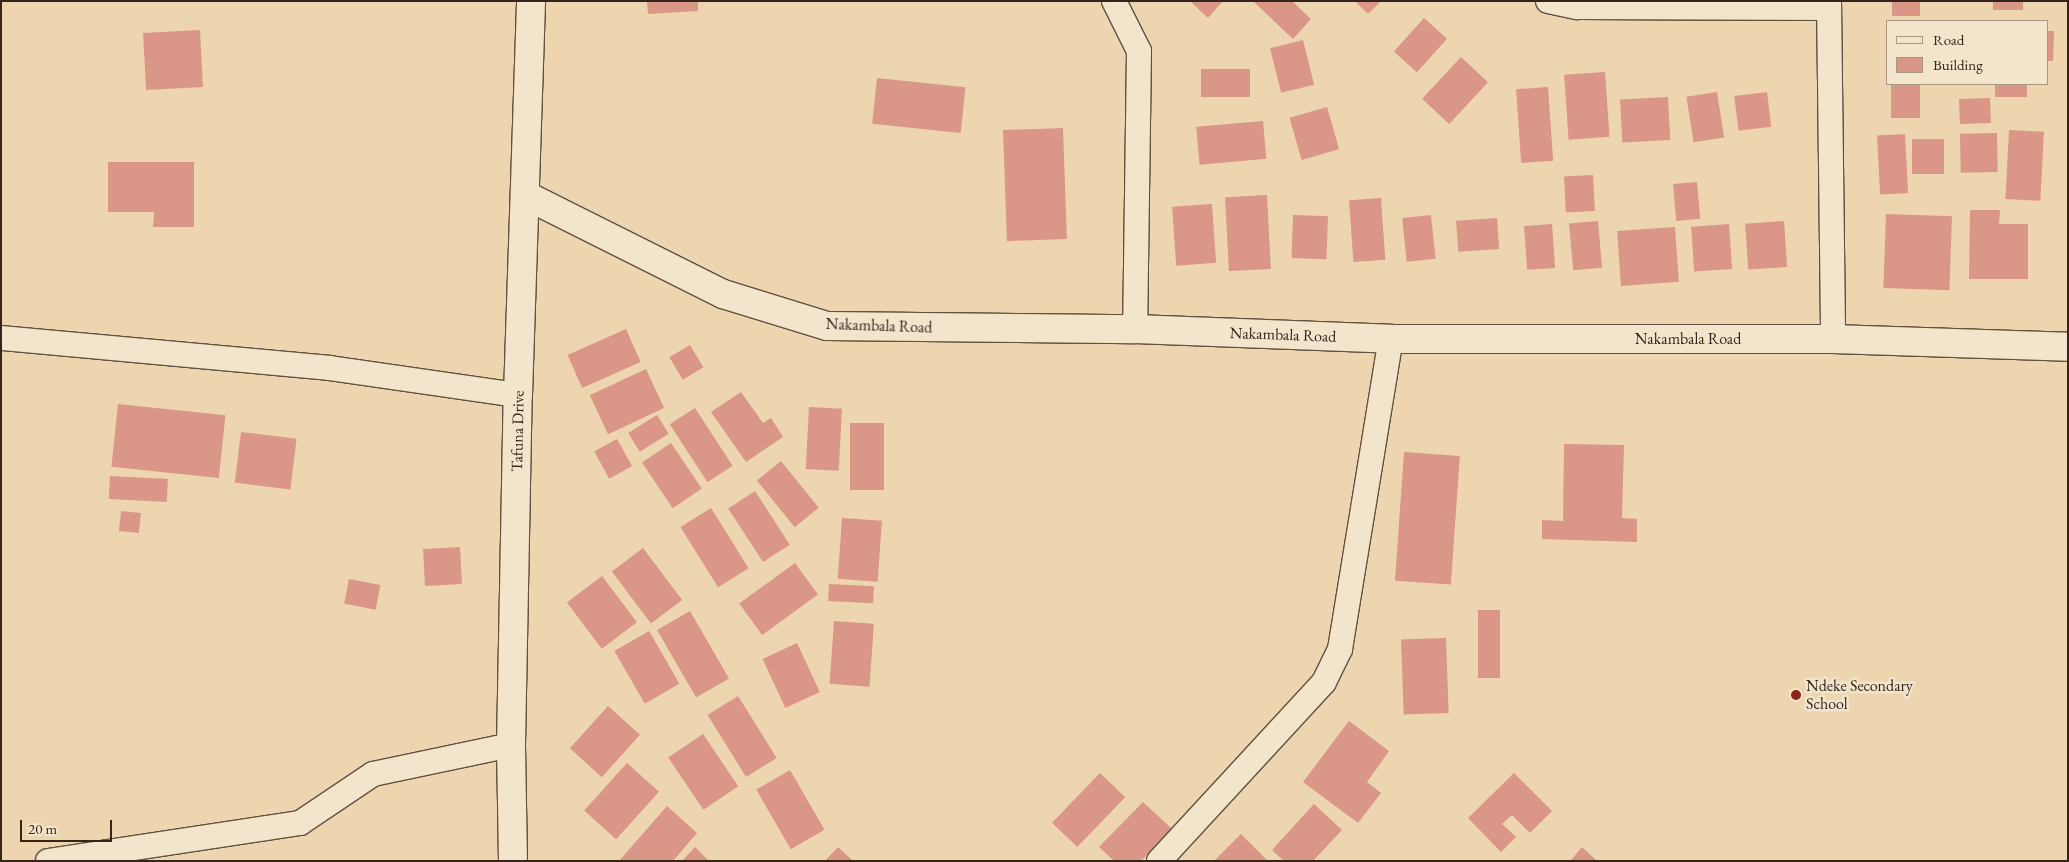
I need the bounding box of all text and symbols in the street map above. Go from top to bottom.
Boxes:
legend [1886,20,2049,85]
text: Road [1933,30,1964,49]
text: Building [1933,55,1983,74]
street label: Nakambala Road [825,315,933,337]
street label: Nakambala Road [1229,324,1337,346]
street label: Nakambala Road [1635,329,1741,349]
street label: Tafuna Drive [508,390,528,472]
place label: Ndeke Secondary School [1806,676,1913,714]
marker: Ndeke Secondary School [1790,689,1802,701]
scale bar [22,810,115,842]
text: 20 m [28,819,57,838]

